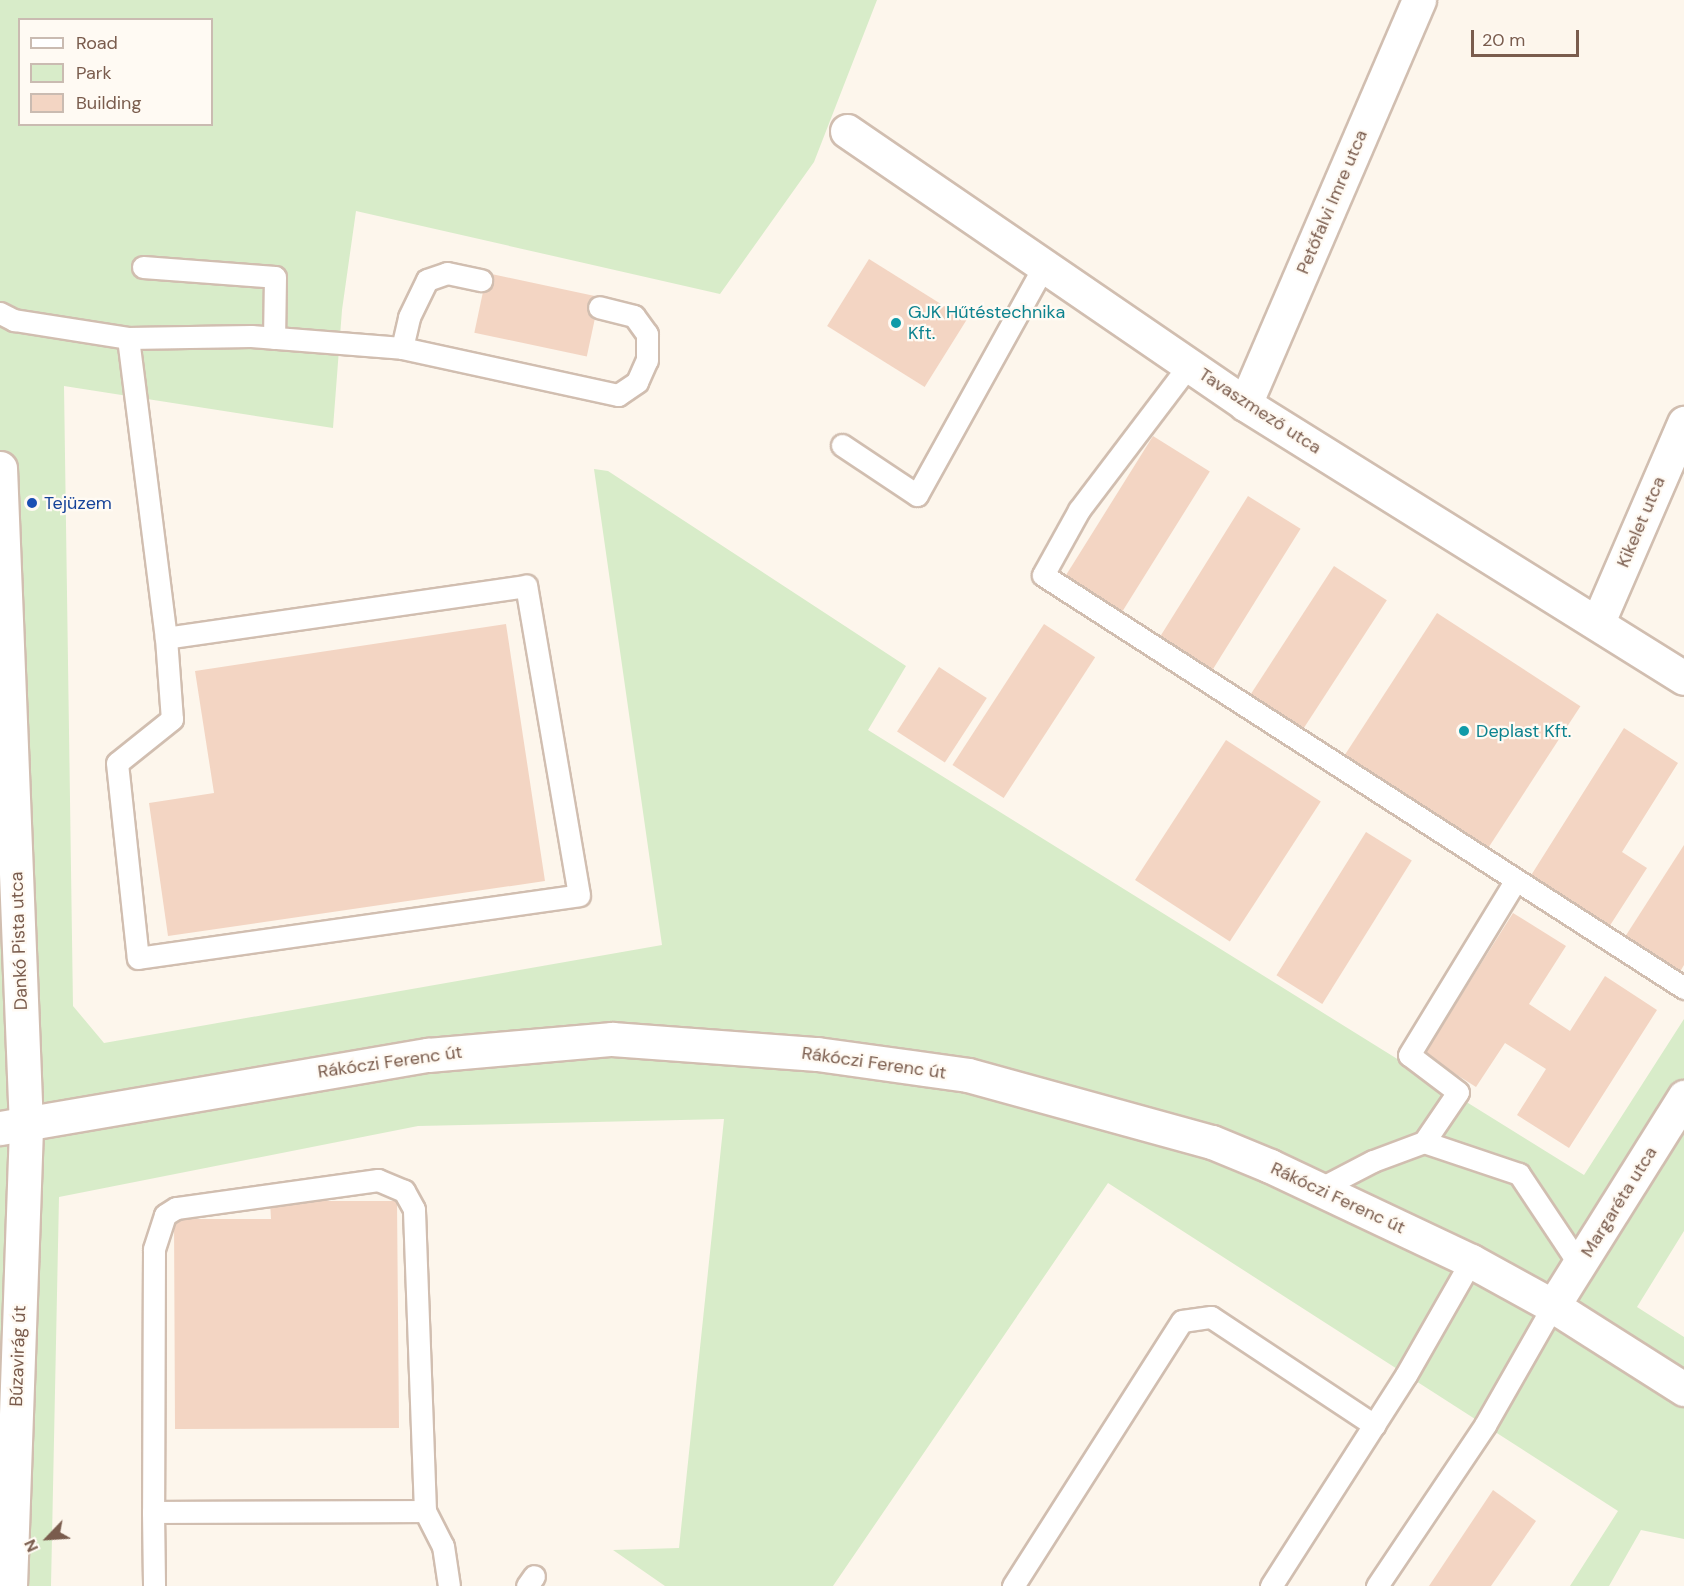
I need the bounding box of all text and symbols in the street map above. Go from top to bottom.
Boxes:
legend [18,18,213,126]
scale bar [1474,18,1582,56]
text: 20 m [1482,28,1525,52]
text: Road [76,31,118,55]
text: Park [76,61,112,85]
text: Building [76,91,141,115]
street label: Petőfalvi Imre utca [1292,127,1372,277]
place label: GJK Hűtéstechnika Kft. [908,302,1065,344]
marker: GJK Hűtéstechnika Kft. [889,316,903,330]
street label: Tavaszmező utca [1195,363,1325,459]
street label: Kikelet utca [1612,473,1670,571]
place label: Tejüzem [44,492,112,514]
marker: Tejüzem [25,496,39,510]
place label: Deplast Kft. [1476,720,1571,742]
marker: Deplast Kft. [1457,724,1471,738]
street label: Dankó Pista utca [6,871,32,1011]
street label: Rákóczi Ferenc út [316,1041,464,1083]
street label: Rákóczi Ferenc út [800,1042,948,1084]
street label: Margaréta utca [1576,1143,1662,1261]
street label: Rákóczi Ferenc út [1267,1157,1409,1239]
street label: Búzavirág út [5,1305,31,1407]
north arrow [18,1508,78,1568]
text: N [19,1536,43,1556]

